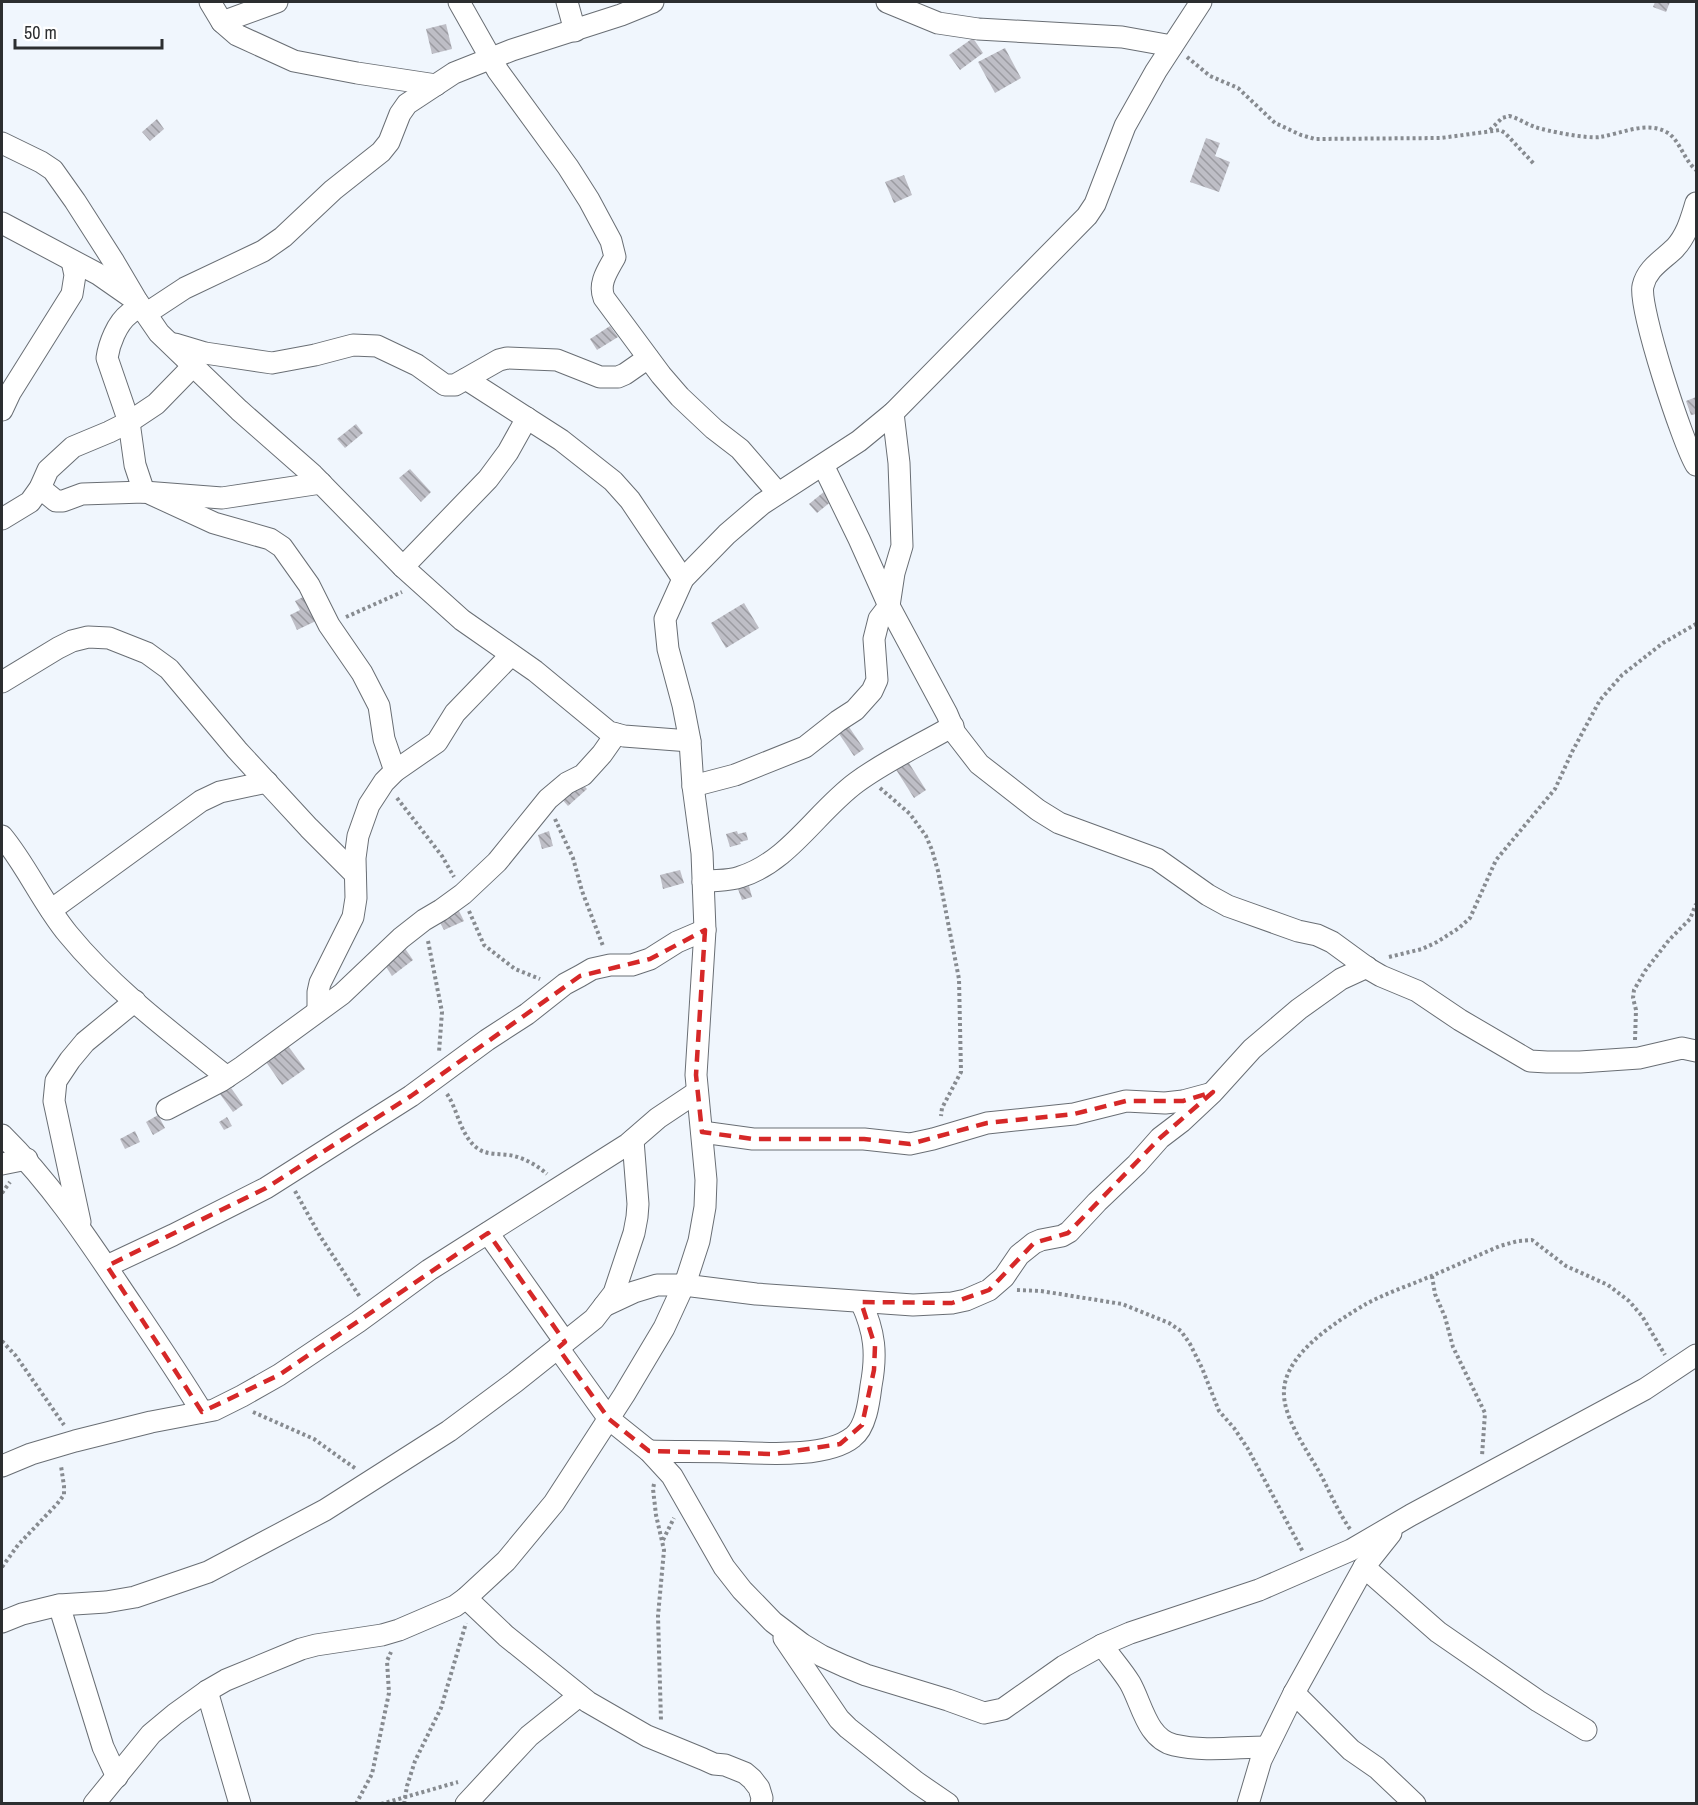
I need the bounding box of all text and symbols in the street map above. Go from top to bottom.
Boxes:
scale bar [15,12,162,50]
text: 50 m [24,20,57,45]

